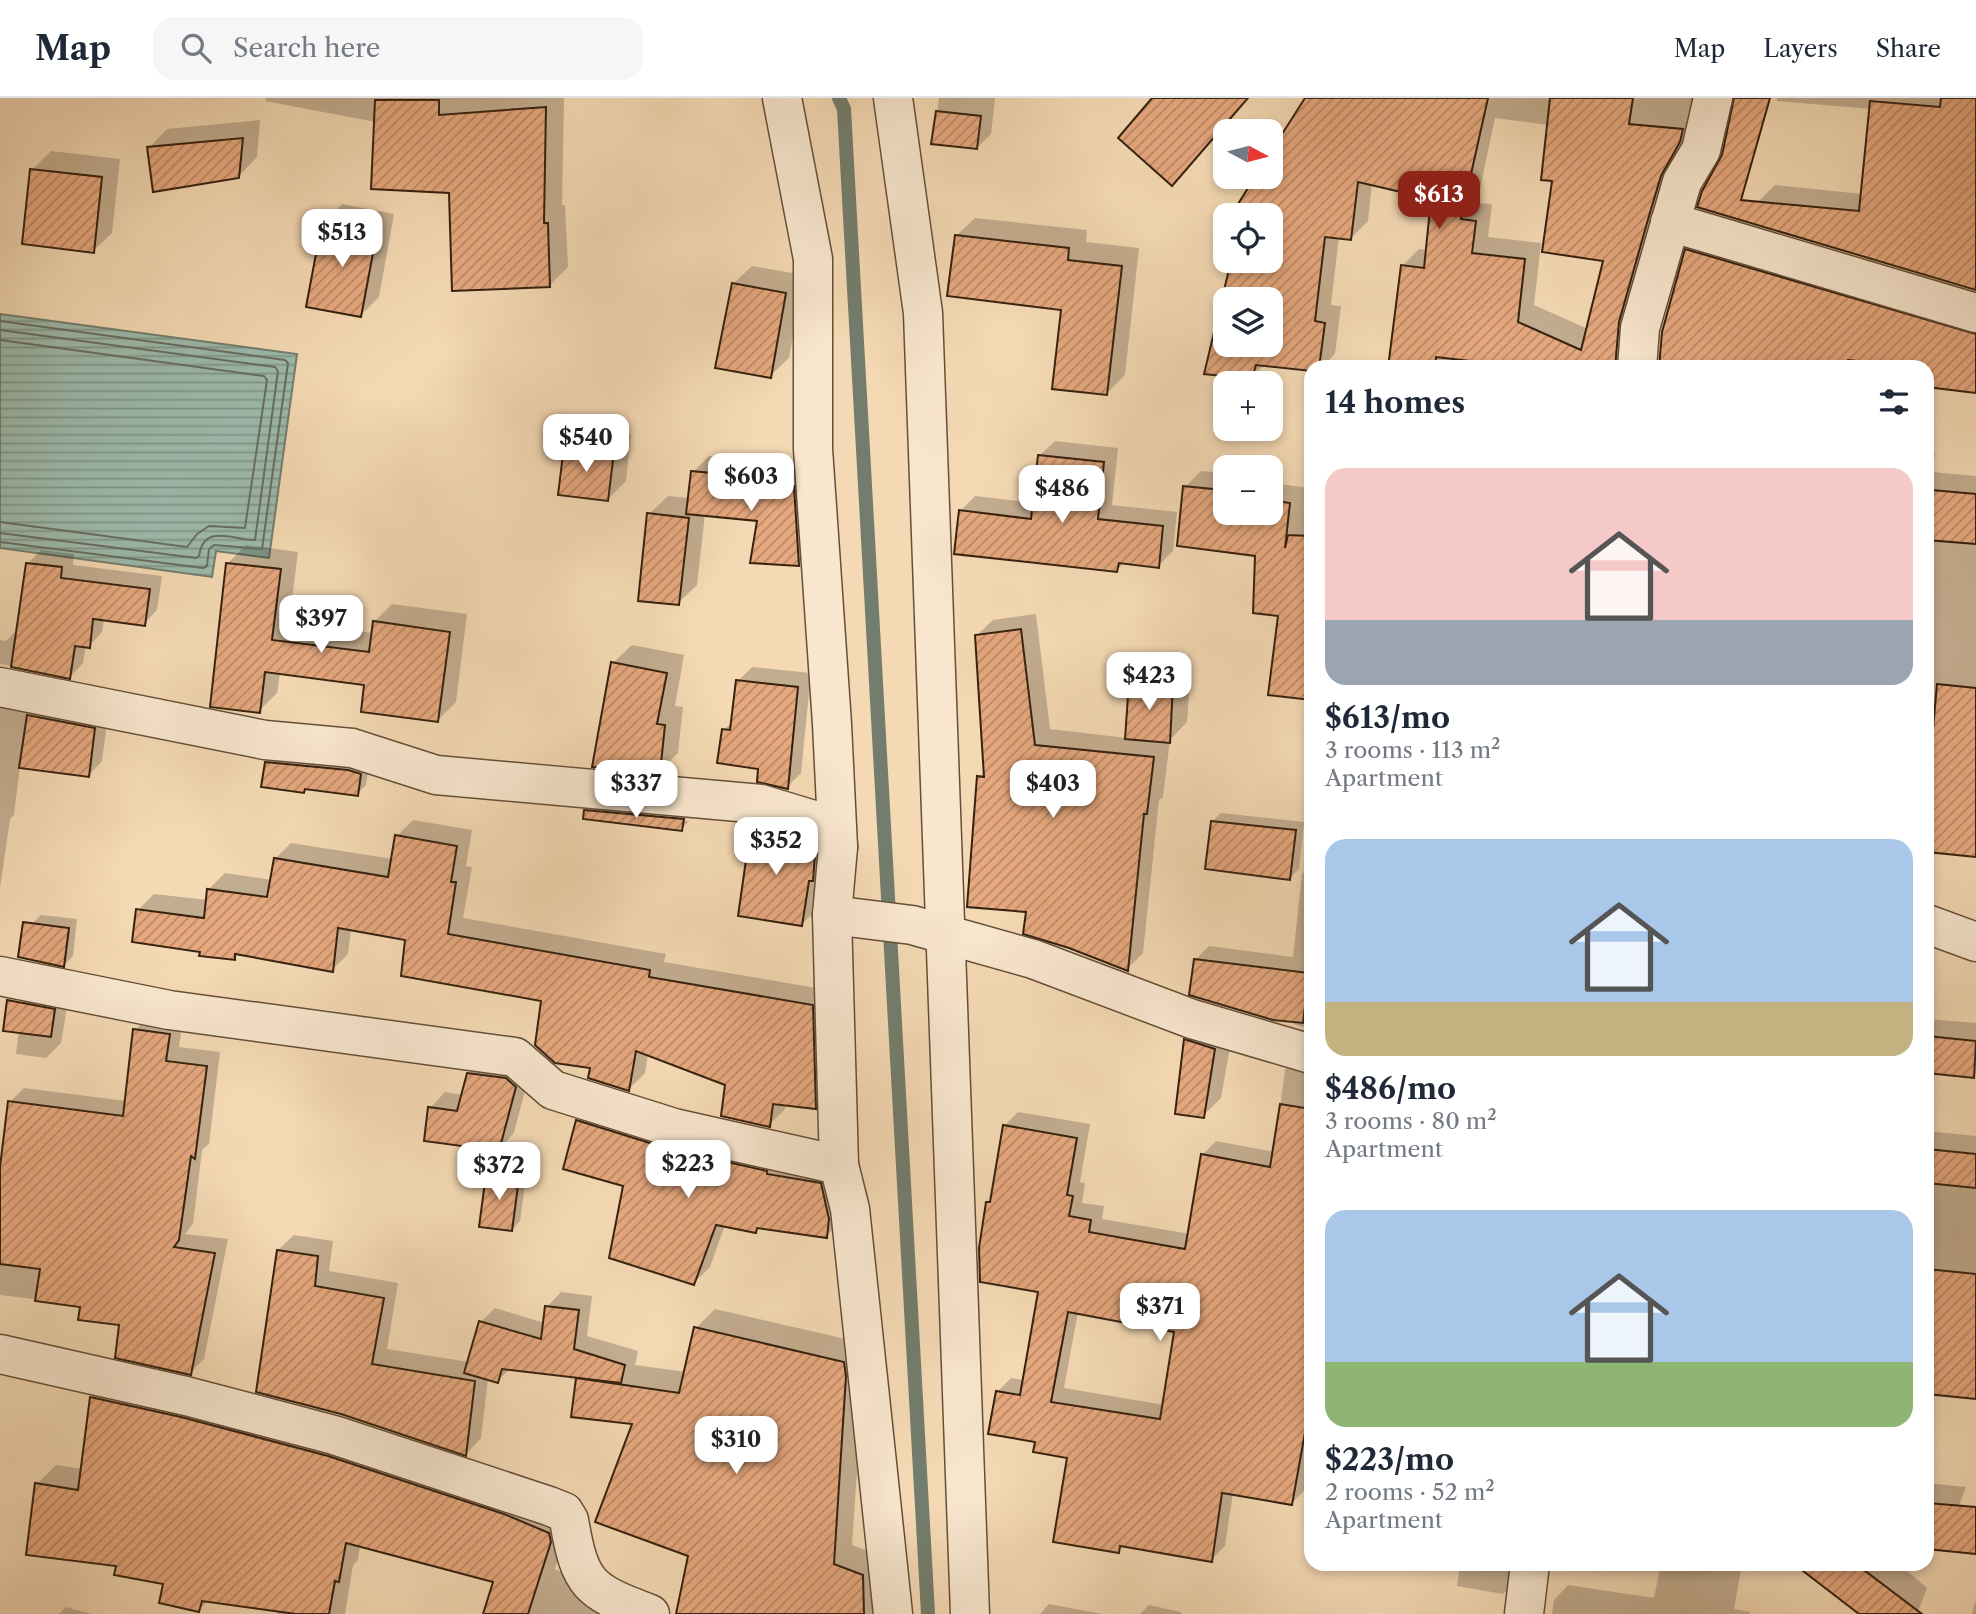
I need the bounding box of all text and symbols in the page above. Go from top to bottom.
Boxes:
search box [153,17,643,80]
text: Map [35,28,111,69]
icon: search [177,29,215,67]
text: Search here [233,32,380,64]
text: Map [1674,34,1725,63]
text: Layers [1763,34,1838,63]
text: Share [1876,34,1941,63]
north arrow [1213,119,1283,189]
map controls [1213,119,1283,525]
pin: $613 [1398,172,1480,231]
text: $613 [1414,180,1464,208]
button: locate [1213,203,1283,273]
pin: $513 [301,209,383,269]
text: $513 [318,218,366,246]
button: layers [1213,287,1283,357]
button: + [1213,371,1283,441]
icon: filters [1875,383,1913,421]
text: 14 homes [1325,384,1465,421]
pin: $540 [545,414,627,474]
text: $540 [559,423,613,451]
pin: $603 [710,454,792,513]
button: − [1213,455,1283,525]
text: $603 [724,462,778,490]
pin: $486 [1021,466,1103,525]
text: $486 [1035,474,1089,502]
icon: home [1556,513,1682,639]
pin: $397 [280,596,362,655]
text: $397 [295,604,347,632]
pin: $423 [1108,652,1190,712]
text: $423 [1122,661,1176,689]
text: $613/mo [1325,699,1450,736]
text: 3 rooms · 113 m² [1325,736,1501,764]
pin: $337 [595,760,677,820]
pin: $403 [1012,760,1094,820]
text: Apartment [1325,764,1443,792]
text: $337 [611,769,661,797]
text: $403 [1026,769,1080,797]
pin: $352 [735,818,817,877]
text: $352 [750,826,802,854]
icon: home [1556,884,1682,1010]
text: $486/mo [1325,1070,1456,1107]
text: 3 rooms · 80 m² [1325,1107,1497,1135]
text: Apartment [1325,1135,1443,1163]
pin: $223 [647,1140,729,1200]
pin: $372 [458,1142,540,1202]
text: $223 [661,1149,715,1177]
text: $372 [473,1151,525,1179]
icon: home [1556,1255,1682,1381]
pin: $371 [1119,1284,1201,1343]
text: $371 [1136,1292,1184,1320]
pin: $310 [695,1416,777,1476]
text: $310 [711,1425,761,1453]
text: $223/mo [1325,1441,1454,1478]
text: 2 rooms · 52 m² [1325,1478,1495,1506]
text: Apartment [1325,1506,1443,1534]

